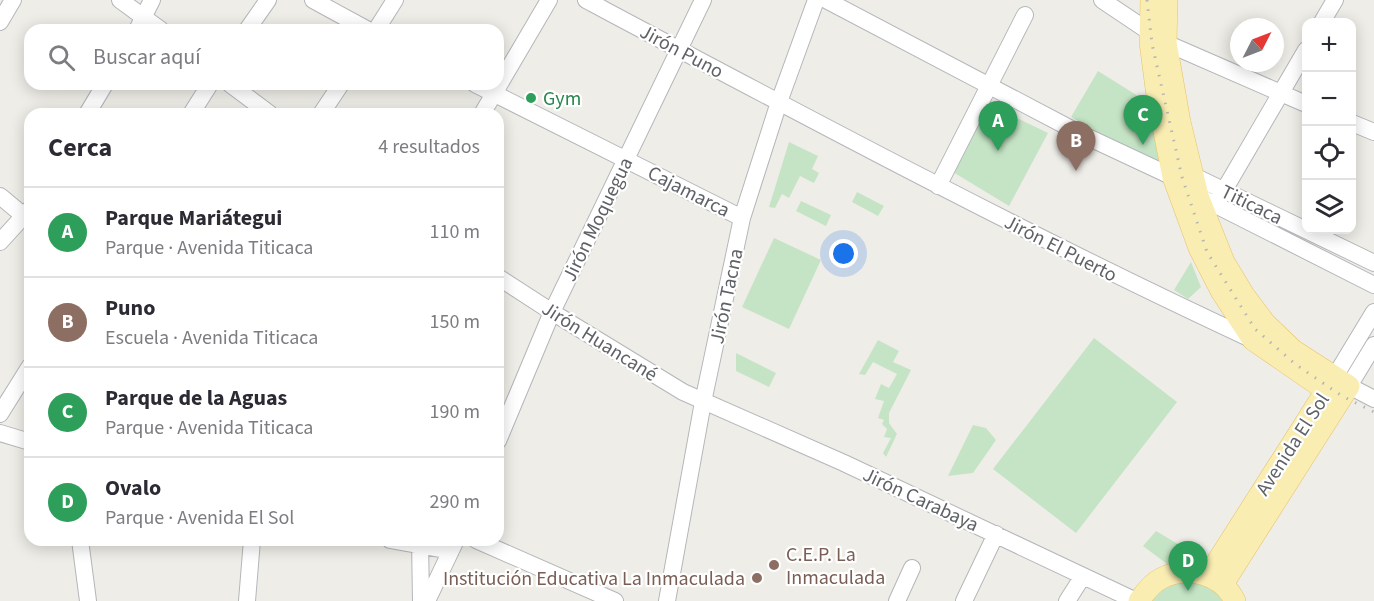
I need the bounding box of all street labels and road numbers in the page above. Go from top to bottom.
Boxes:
street label: Jirón Puno [635,18,728,86]
street label: Jirón Moquegua [556,153,640,286]
street label: Cajamarca [643,159,735,225]
street label: Titicaca [1216,178,1287,232]
street label: Jirón El Puerto [999,208,1122,289]
street label: Jirón Tacna [703,246,751,346]
street label: Jirón Huancané [536,295,663,389]
street label: Avenida El Sol [1249,388,1336,501]
street label: Jirón Carabaya [858,461,983,539]

